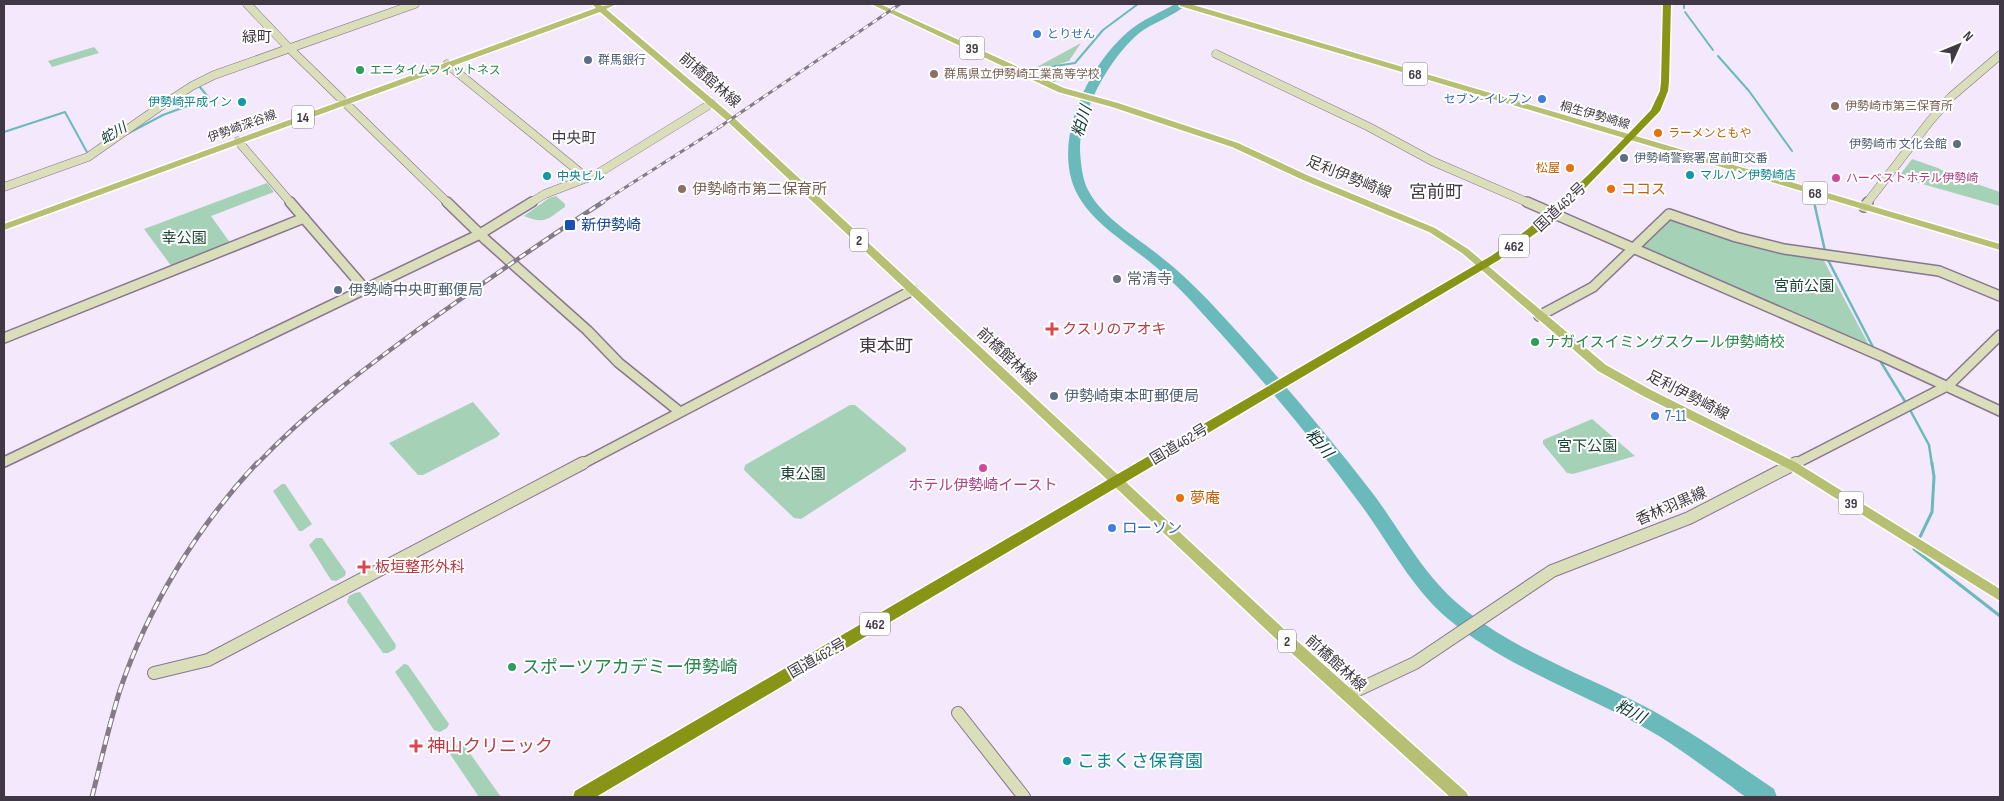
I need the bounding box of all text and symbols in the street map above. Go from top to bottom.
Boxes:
north arrow [1934,20,1984,70]
place label: とりせん [1047,27,1095,42]
district label: 緑町 [242,28,272,47]
marker: とりせん [1031,28,1043,40]
text: N [1959,28,1977,45]
road number: 39 [960,36,984,59]
street label: 前橋館林線 [675,49,744,112]
place label: 群馬銀行 [598,53,646,68]
marker: 群馬銀行 [582,54,594,66]
road number: 68 [1402,62,1428,86]
place label: エニタイムフィットネス [370,63,501,78]
marker: エニタイムフィットネス [354,64,366,76]
place label: 群馬県立伊勢崎工業高等学校 [944,67,1100,82]
marker: 群馬県立伊勢崎工業高等学校 [928,68,940,80]
place label: セブン-イレブン [1444,92,1532,107]
marker: セブン-イレブン [1536,93,1548,105]
place label: 伊勢崎平成イン [148,95,232,110]
marker: 伊勢崎平成イン [236,96,248,108]
street label: 桐生伊勢崎線 [1558,98,1632,133]
place label: 伊勢崎市第三保育所 [1845,99,1953,114]
marker: 伊勢崎市第三保育所 [1829,100,1841,112]
water label: 粕川 [1069,101,1097,140]
road number: 14 [292,105,314,128]
street label: 伊勢崎深谷線 [206,107,279,146]
water label: 蛇川 [97,118,131,148]
place label: ラーメンともや [1668,126,1752,141]
marker: ラーメンともや [1652,127,1664,139]
district label: 中央町 [551,129,597,148]
place label: 伊勢崎市 文化会館 [1849,137,1947,152]
marker: 伊勢崎市 文化会館 [1951,138,1963,150]
place label: 伊勢崎警察署 宮前町交番 [1634,151,1768,166]
street label: 足利伊勢崎線 [1304,152,1394,203]
marker: 伊勢崎警察署 宮前町交番 [1618,152,1630,164]
place label: 松屋 [1536,161,1560,176]
marker: 松屋 [1564,162,1576,174]
place label: マルハン伊勢崎店 [1700,168,1796,183]
place label: 中央ビル [557,169,605,184]
marker: マルハン伊勢崎店 [1684,169,1696,181]
marker: 中央ビル [541,170,553,182]
place label: ハーベストホテル伊勢崎 [1846,171,1978,186]
marker: ハーベストホテル伊勢崎 [1830,172,1842,184]
street label: 国道462号 [1530,179,1590,236]
place label: 伊勢崎市第二保育所 [692,180,827,199]
place label: ココス [1621,180,1666,199]
district label: 宮前町 [1409,182,1463,203]
road number: 68 [1802,182,1828,204]
marker: 伊勢崎市第二保育所 [676,183,688,195]
marker: ココス [1605,183,1617,195]
place label: 新伊勢崎 [581,216,641,235]
marker: 新伊勢崎 [563,218,577,232]
road number: 2 [850,228,868,252]
park label: 幸公園 [161,229,207,248]
road number: 462 [1499,235,1529,258]
place label: 常清寺 [1127,270,1172,289]
marker: 常清寺 [1111,273,1123,285]
park label: 宮前公園 [1774,277,1834,296]
place label: 伊勢崎中央町郵便局 [348,281,483,300]
marker: 伊勢崎中央町郵便局 [332,284,344,296]
place label: クスリのアオキ [1062,320,1167,339]
marker: クスリのアオキ [1046,323,1058,335]
street label: 前橋館林線 [973,324,1041,389]
place label: ナガイスイミングスクール伊勢崎校 [1545,333,1785,352]
district label: 東本町 [859,336,913,357]
marker: ナガイスイミングスクール伊勢崎校 [1529,336,1541,348]
street label: 足利伊勢崎線 [1643,367,1732,424]
place label: 伊勢崎東本町郵便局 [1064,387,1199,406]
marker: 伊勢崎東本町郵便局 [1048,390,1060,402]
place label: 7-11 [1665,407,1687,426]
marker: 7-11 [1649,410,1661,422]
street label: 国道462号 [1147,420,1212,469]
water label: 粕川 [1301,426,1338,464]
park label: 宮下公園 [1557,437,1617,456]
marker: ホテル伊勢崎イースト [977,462,989,474]
park label: 東公園 [780,465,826,484]
place label: ホテル伊勢崎イースト [908,476,1058,495]
street label: 香林羽黒線 [1633,483,1709,530]
place label: 夢庵 [1190,489,1220,508]
marker: 夢庵 [1174,492,1186,504]
road number: 39 [1838,492,1864,514]
place label: ローソン [1122,519,1182,538]
marker: ローソン [1106,522,1118,534]
place label: 板垣整形外科 [375,558,465,577]
marker: 板垣整形外科 [357,560,371,574]
road number: 462 [860,612,890,636]
road number: 2 [1278,630,1296,652]
street label: 前橋館林線 [1301,631,1370,696]
street label: 国道462号 [785,634,850,683]
place label: スポーツアカデミー伊勢崎 [522,657,738,678]
marker: スポーツアカデミー伊勢崎 [506,661,518,673]
water label: 粕川 [1612,697,1651,729]
place label: 神山クリニック [427,736,553,757]
marker: 神山クリニック [409,739,423,753]
place label: こまくさ保育園 [1077,751,1203,772]
marker: こまくさ保育園 [1061,755,1073,767]

